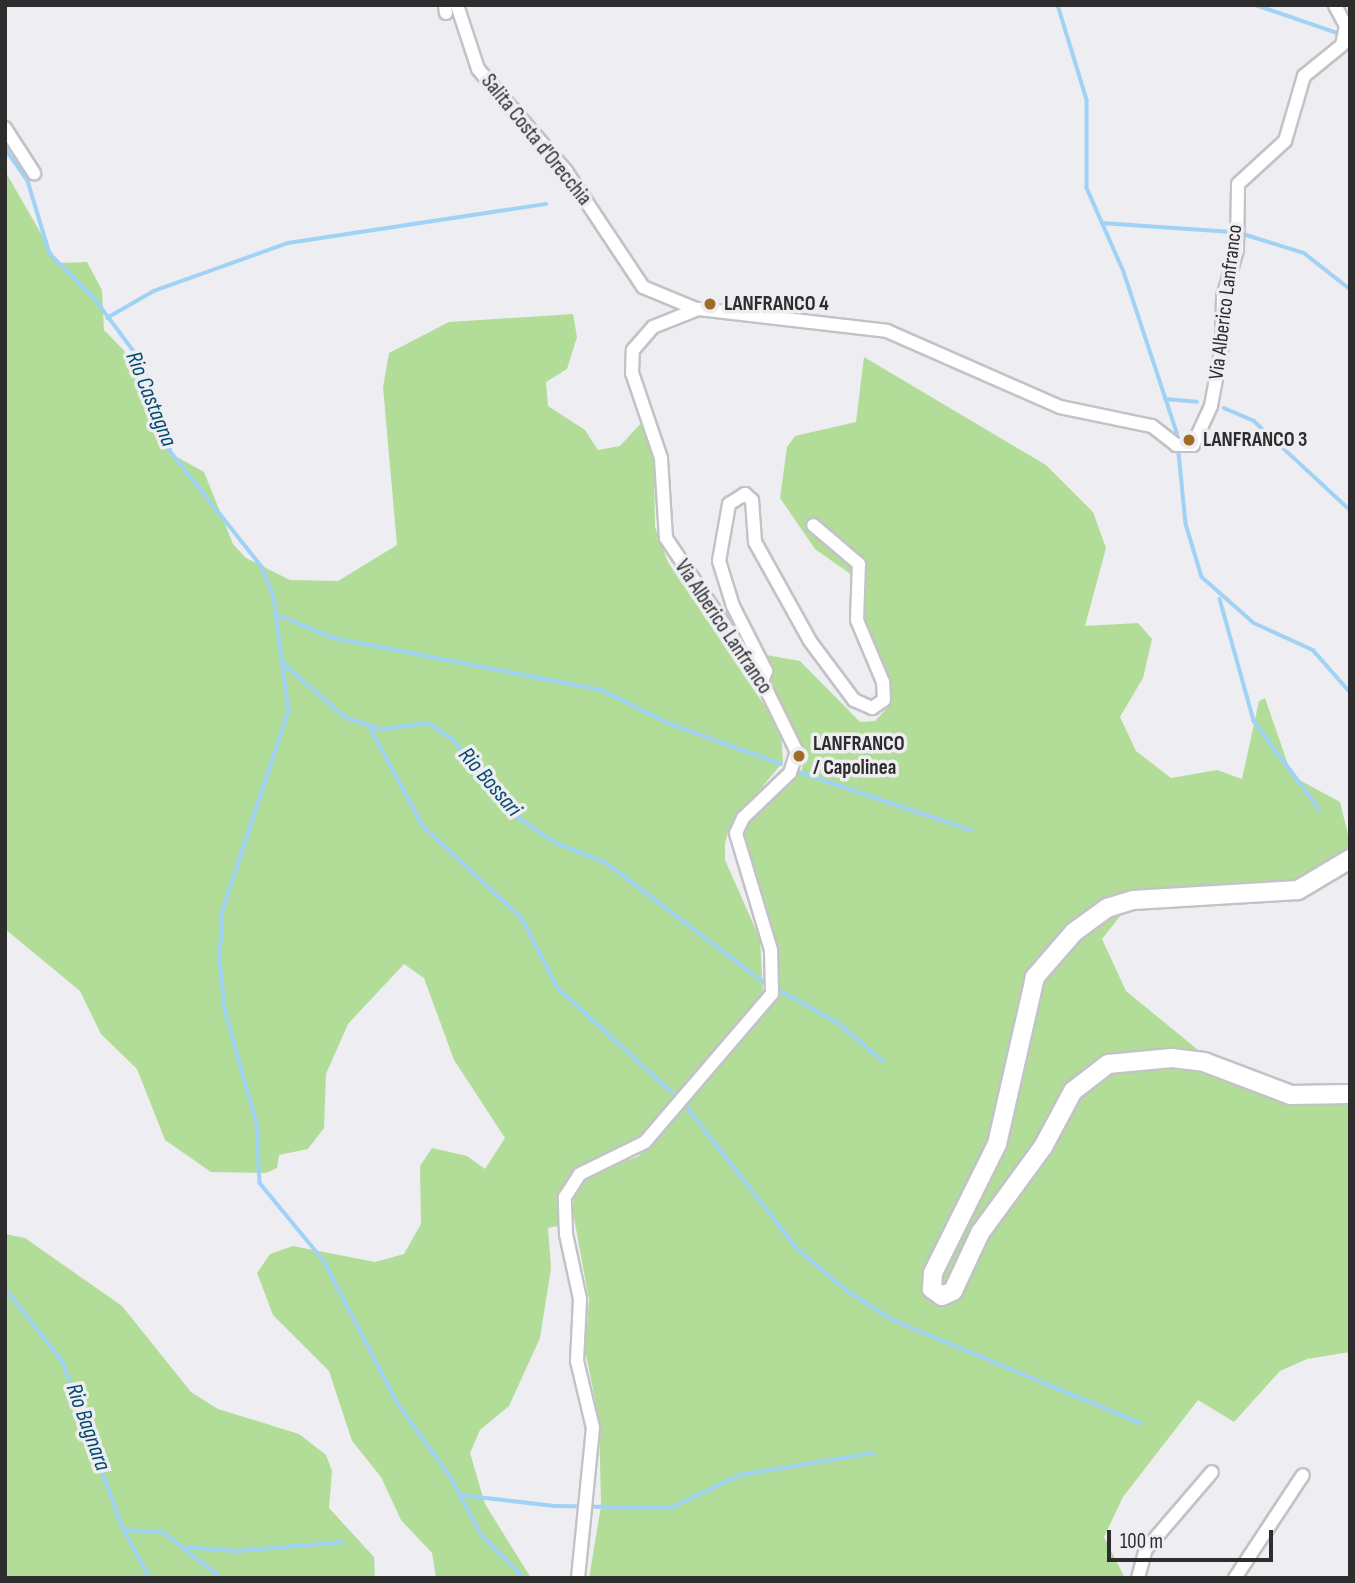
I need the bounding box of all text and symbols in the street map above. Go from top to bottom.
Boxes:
street label: Salita Costa d'Orecchia [475,69,597,211]
street label: Via Alberico Lanfranco [1204,223,1248,381]
place label: LANFRANCO 4 [724,291,829,317]
marker: LANFRANCO 4 [702,296,718,312]
water label: Rio Castagna [119,347,183,451]
place label: LANFRANCO 3 [1203,427,1307,453]
marker: LANFRANCO 3 [1181,432,1197,448]
street label: Via Alberico Lanfranco [669,555,777,699]
place label: LANFRANCO / Capolinea [813,731,905,781]
water label: Rio Bossari [452,742,528,822]
marker: LANFRANCO / Capolinea [791,748,807,764]
water label: Rio Bagnara [60,1380,116,1474]
scale bar [1110,1516,1276,1560]
text: 100 m [1120,1529,1163,1554]

